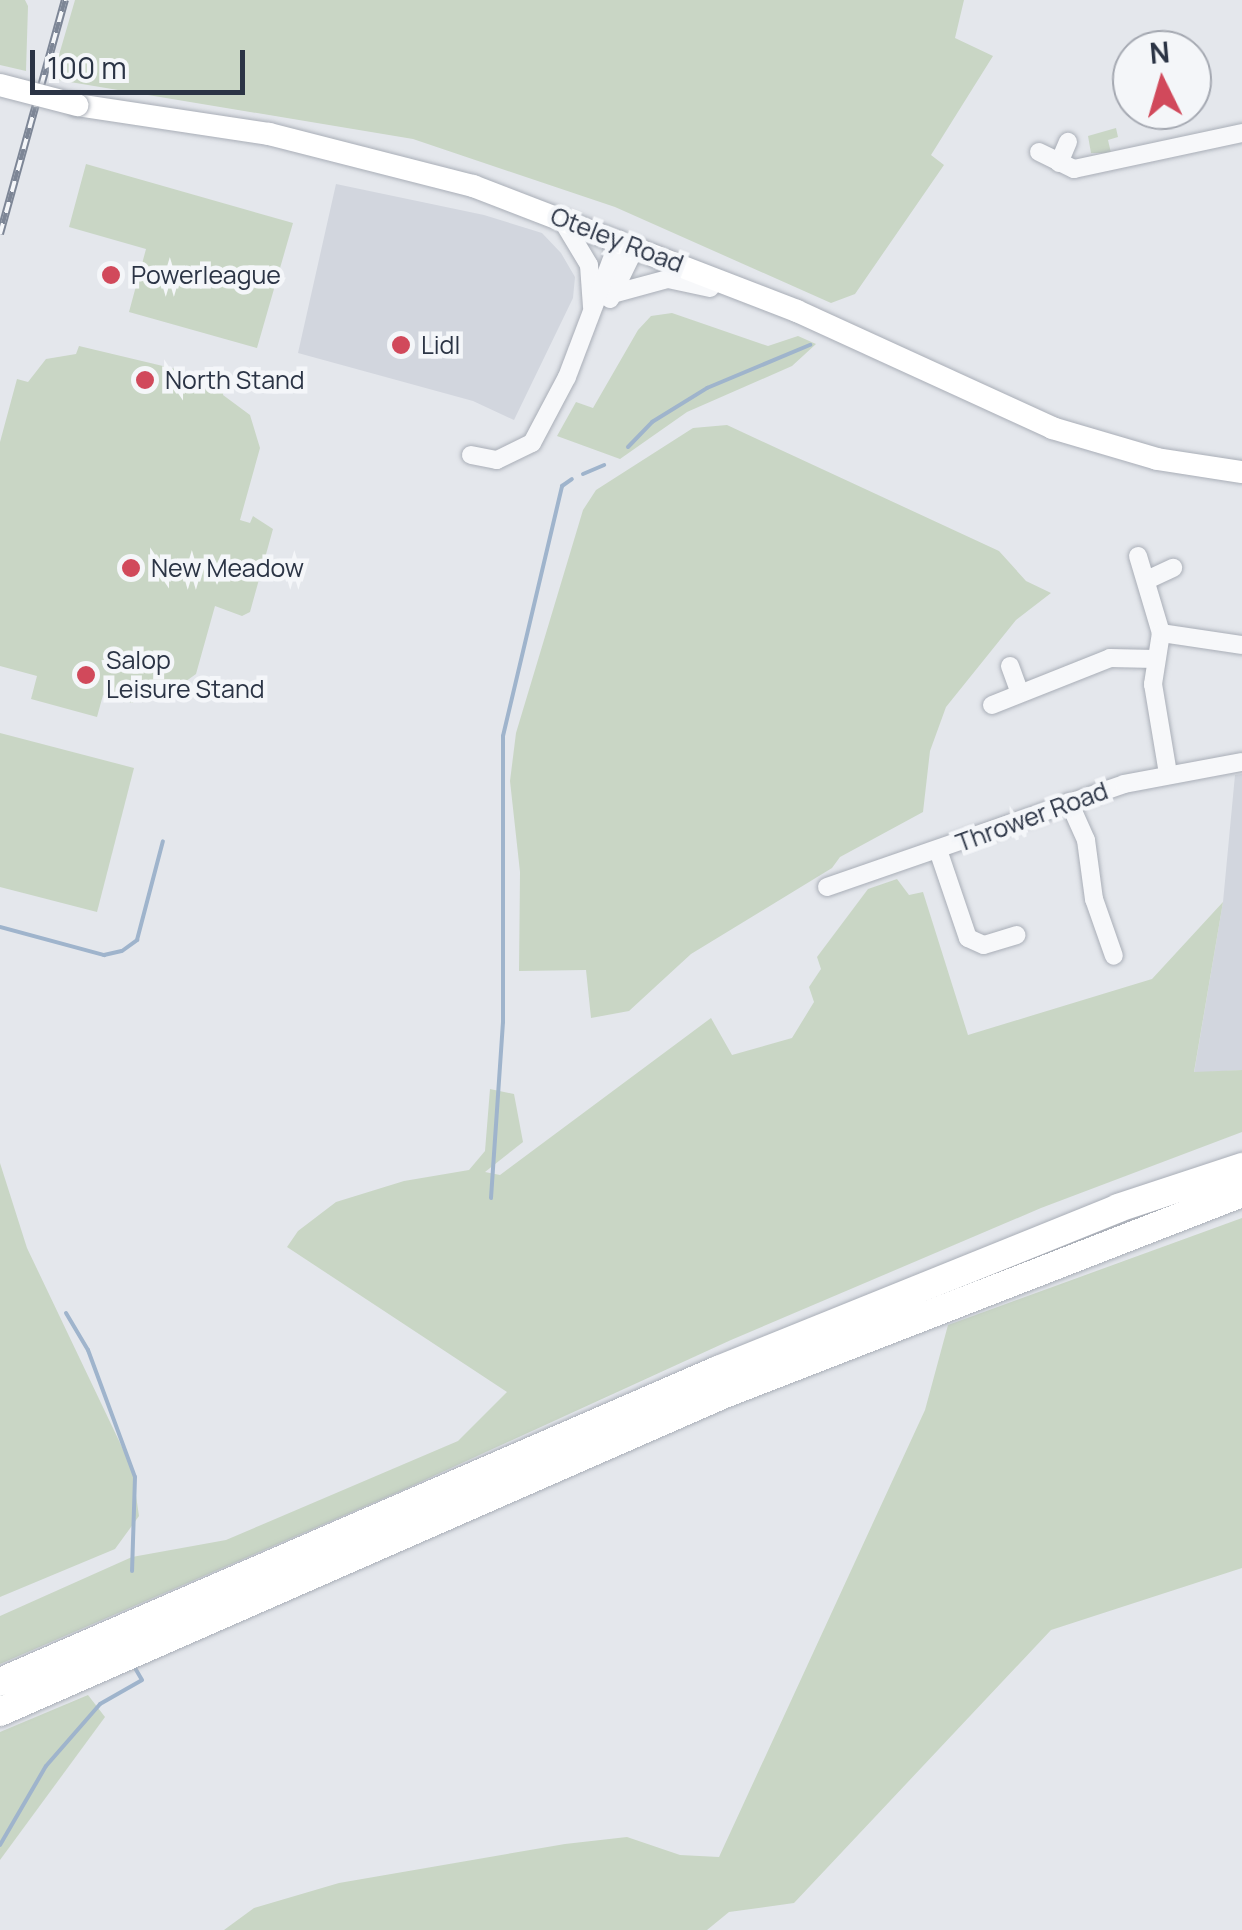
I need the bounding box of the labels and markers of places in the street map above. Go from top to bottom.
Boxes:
place label: Powerleague [131,260,281,290]
marker: Powerleague [100,264,122,286]
place label: Lidl [421,330,460,360]
marker: Lidl [390,334,412,356]
place label: North Stand [165,365,305,395]
marker: North Stand [134,369,156,391]
place label: New Meadow [151,553,304,583]
marker: New Meadow [120,557,142,579]
place label: Salop Leisure Stand [106,646,264,705]
marker: Salop Leisure Stand [75,664,97,686]

